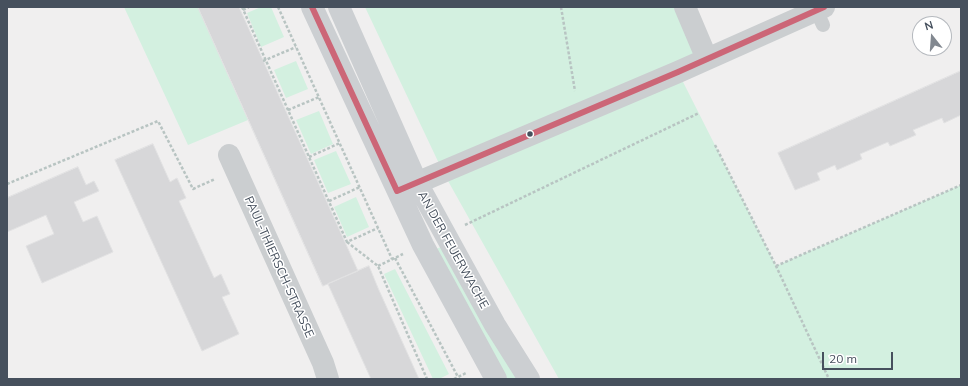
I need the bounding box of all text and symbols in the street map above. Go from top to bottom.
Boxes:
north arrow [912,16,952,56]
text: N [923,18,935,33]
unlabelled marker [525,129,535,139]
street label: AN DER FEUERWACHE [415,189,491,311]
street label: PAUL-THIERSCH-STRASSE [241,194,317,340]
scale bar [824,344,895,370]
text: 20 m [829,351,857,366]

